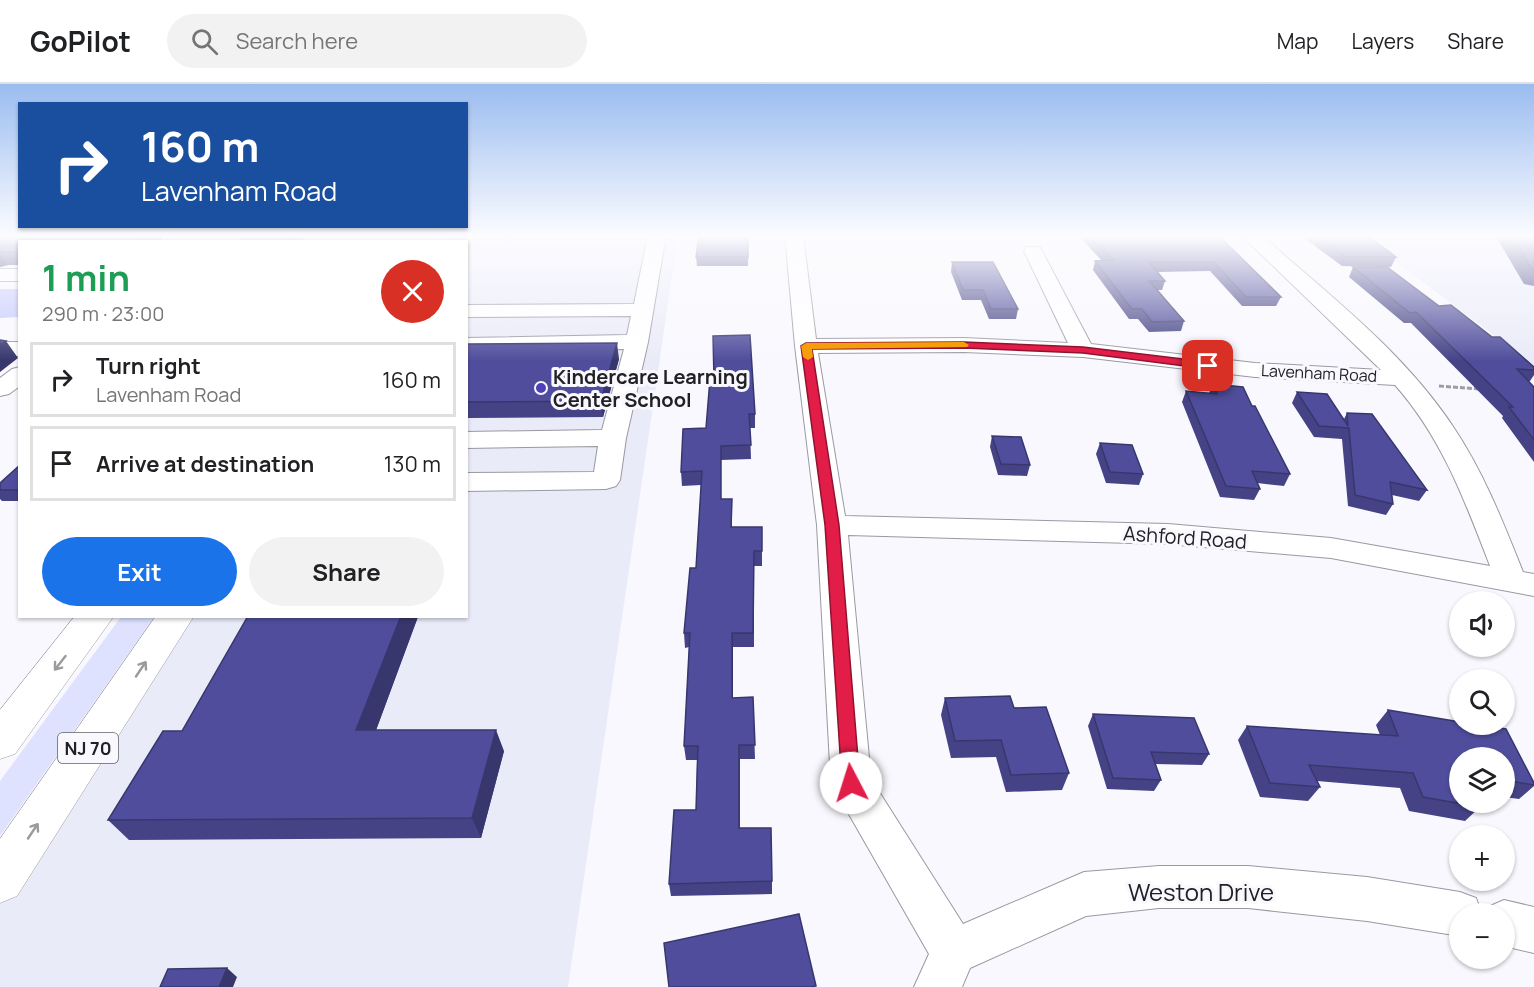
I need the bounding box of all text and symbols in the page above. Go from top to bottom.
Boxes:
search box [167,14,587,68]
text: GoPilot [30,22,131,60]
icon: search [188,25,221,58]
text: Search here [236,26,358,56]
text: Map [1277,27,1318,55]
text: Layers [1351,27,1414,55]
text: Share [1447,27,1504,55]
text: 160 m [141,117,259,175]
icon: right [42,126,120,204]
text: Lavenham Road [141,172,337,209]
text: 1 min [42,253,130,302]
button: close [381,260,444,323]
text: 290 m · 23:00 [42,300,164,327]
pin [1182,340,1233,391]
icon: arrive [1191,349,1224,382]
text: Turn right [96,351,201,381]
street label: Lavenham Road [1260,359,1378,387]
icon: right [45,363,78,396]
place label: Kindercare Learning Center School [553,363,748,413]
text: 160 m [382,365,441,395]
text: Lavenham Road [96,381,241,408]
marker: Kindercare Learning Center School [534,381,548,395]
icon: arrive [45,447,78,480]
text: Arrive at destination [96,449,314,479]
text: 130 m [384,449,441,479]
street label: Ashford Road [1122,519,1248,555]
button: Exit [42,537,237,606]
button: Share [249,537,444,606]
map controls [1449,591,1515,969]
button: sound [1449,591,1515,657]
one-way arrow [54,655,67,671]
one-way arrow [135,661,147,678]
button: search [1449,669,1515,735]
road number: NJ 70 [58,733,118,763]
button: layers [1449,747,1515,813]
position arrow [819,751,883,815]
one-way arrow [27,823,39,840]
button: + [1449,825,1515,891]
street label: Weston Drive [1128,875,1274,908]
button: − [1449,903,1515,969]

